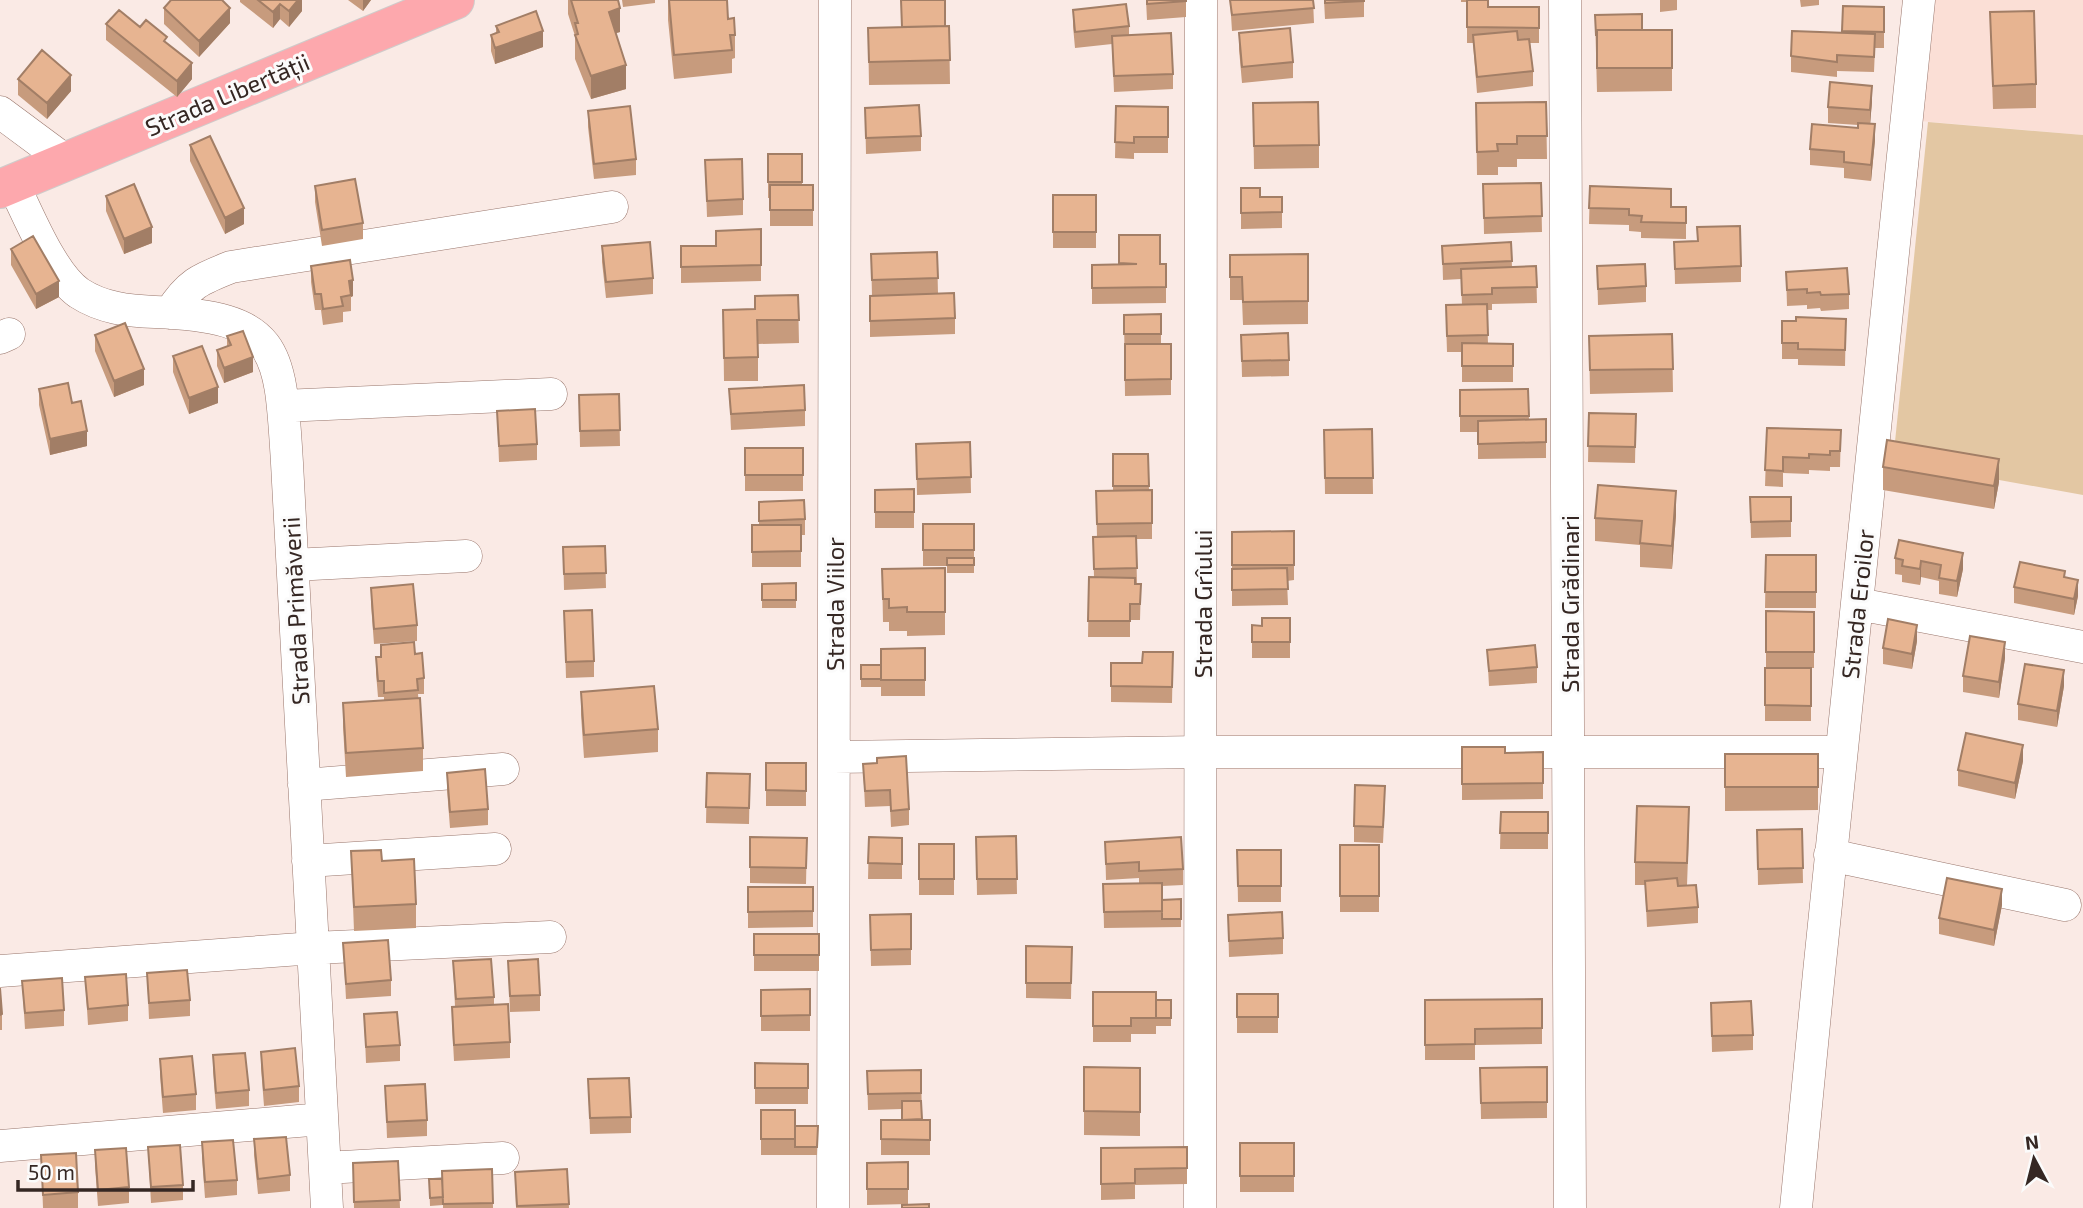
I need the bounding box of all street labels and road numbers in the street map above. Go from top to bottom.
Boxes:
street label: Strada Libertății [141,46,314,143]
street label: Strada Grădinari [1555,515,1584,693]
street label: Strada Primăverii [276,516,314,706]
street label: Strada Eroilor [1835,527,1879,680]
street label: Strada Grîului [1188,530,1217,678]
street label: Strada Viilor [820,537,849,671]

